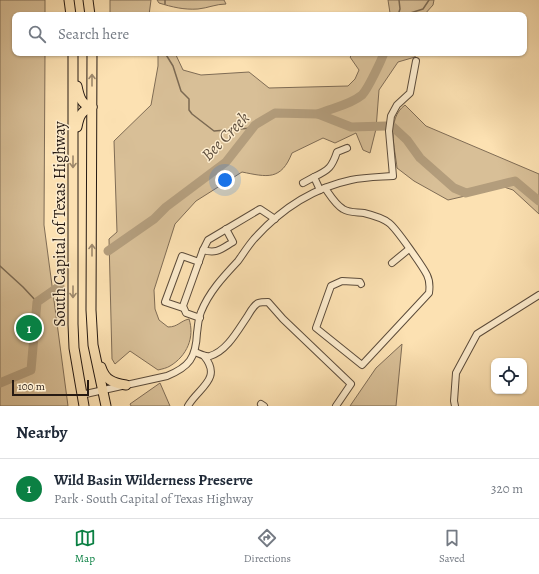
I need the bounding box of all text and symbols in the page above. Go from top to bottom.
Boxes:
search box [12,12,527,56]
icon: search [26,23,48,45]
text: Search here [58,24,129,44]
one-way arrow [88,74,96,87]
water label: Bee Creek [196,106,255,166]
street label: South Capital of Texas Highway [49,120,71,327]
one-way arrow [69,155,77,168]
your location [215,170,235,190]
one-way arrow [88,244,96,257]
one-way arrow [69,285,77,298]
pin: 1 [16,313,42,343]
map controls [491,358,527,394]
button: locate [491,358,527,394]
scale bar [12,378,89,397]
text: 100 m [18,379,45,394]
text: Nearby [16,421,67,444]
text: Wild Basin Wilderness Preserve [54,470,253,490]
text: 1 [27,480,31,497]
text: 320 m [491,480,523,497]
text: Park · South Capital of Texas Highway [54,490,253,507]
tab: Map [74,527,96,566]
tab: Directions [244,527,291,566]
tab: Saved [439,527,465,566]

